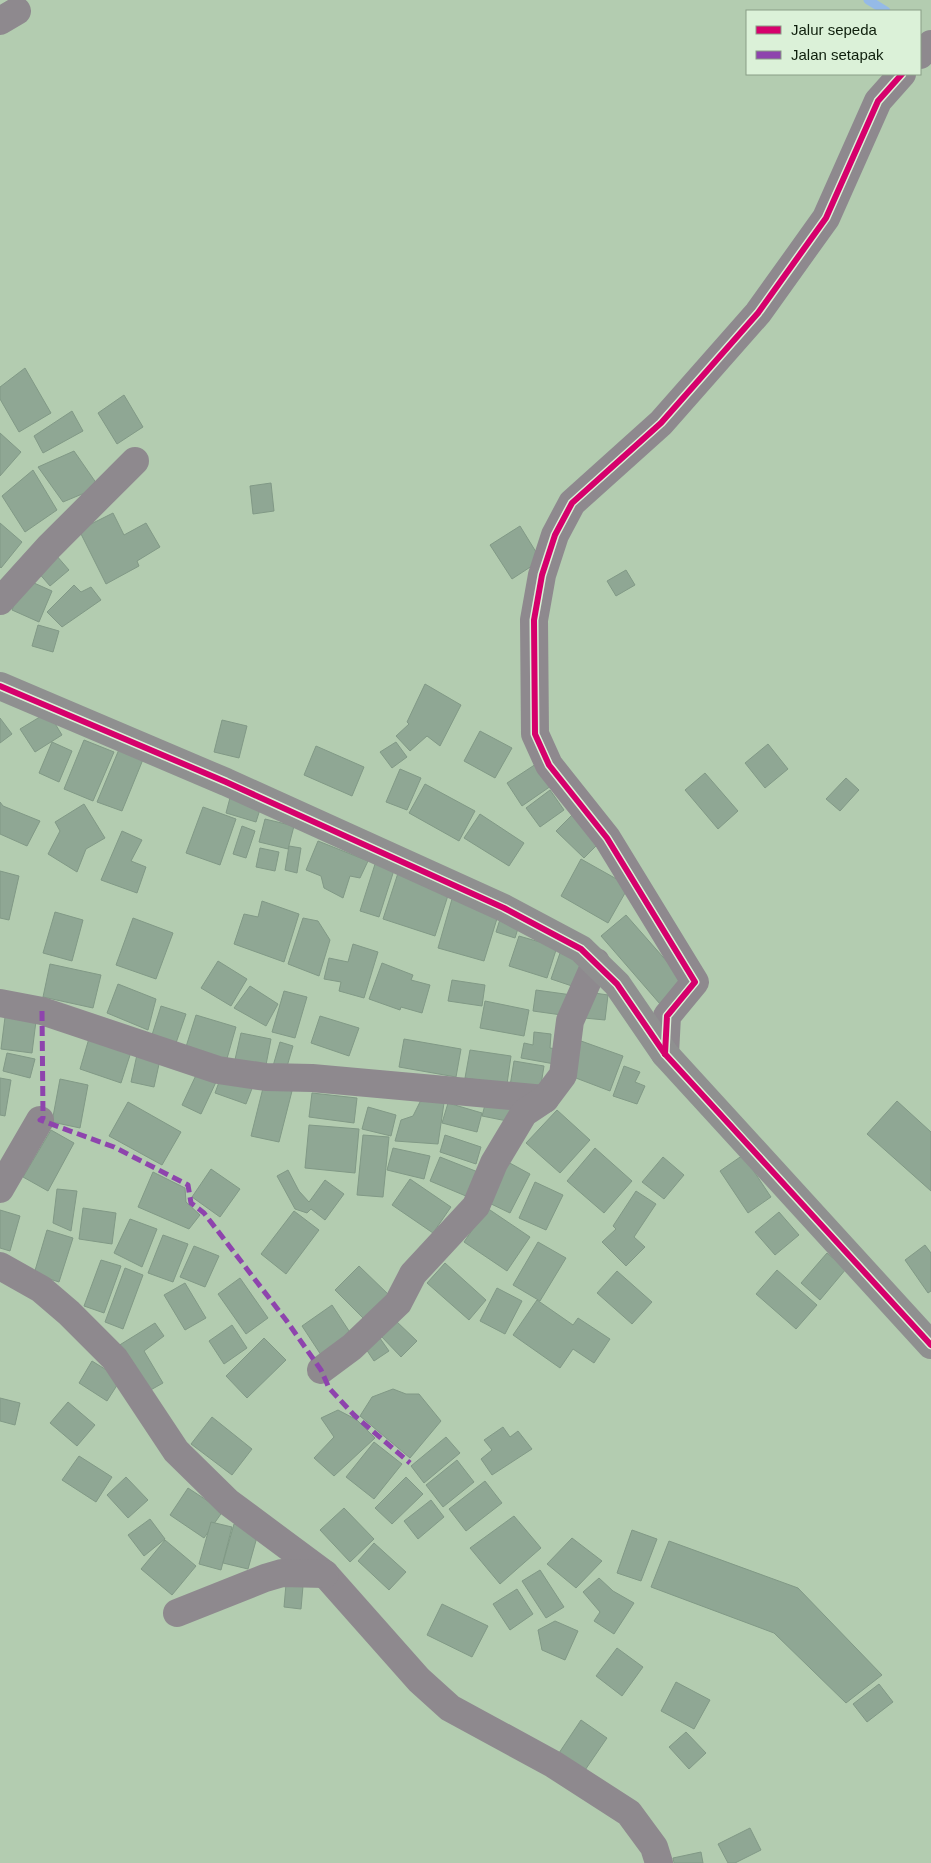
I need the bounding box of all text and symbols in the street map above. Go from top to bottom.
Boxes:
legend [746,10,921,75]
text: Jalur sepeda [791,21,878,38]
text: Jalan setapak [791,46,884,63]

